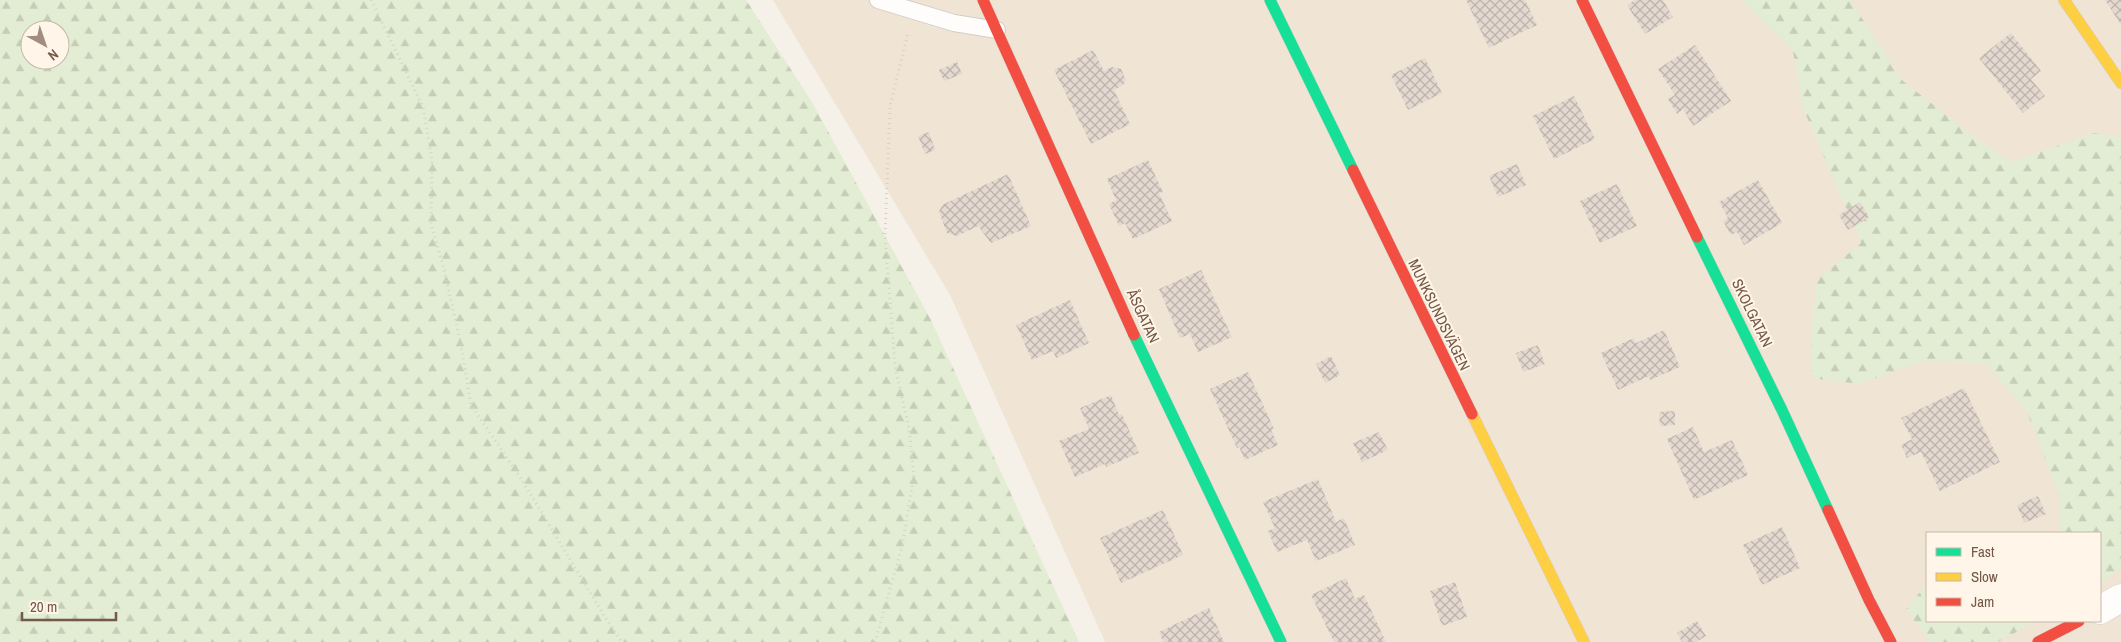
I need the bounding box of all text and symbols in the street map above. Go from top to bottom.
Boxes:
north arrow [20,20,70,70]
text: N [44,45,62,65]
street label: MUNKSUNDSVÄGEN [1403,256,1476,374]
street label: SKOLGATAN [1727,275,1778,350]
street label: ÅSGATAN [1121,285,1165,346]
legend [1926,532,2101,622]
text: Fast [1971,541,1995,562]
text: Slow [1971,566,1998,587]
scale bar [22,590,116,622]
text: Jam [1971,591,1994,612]
text: 20 m [30,596,57,617]

